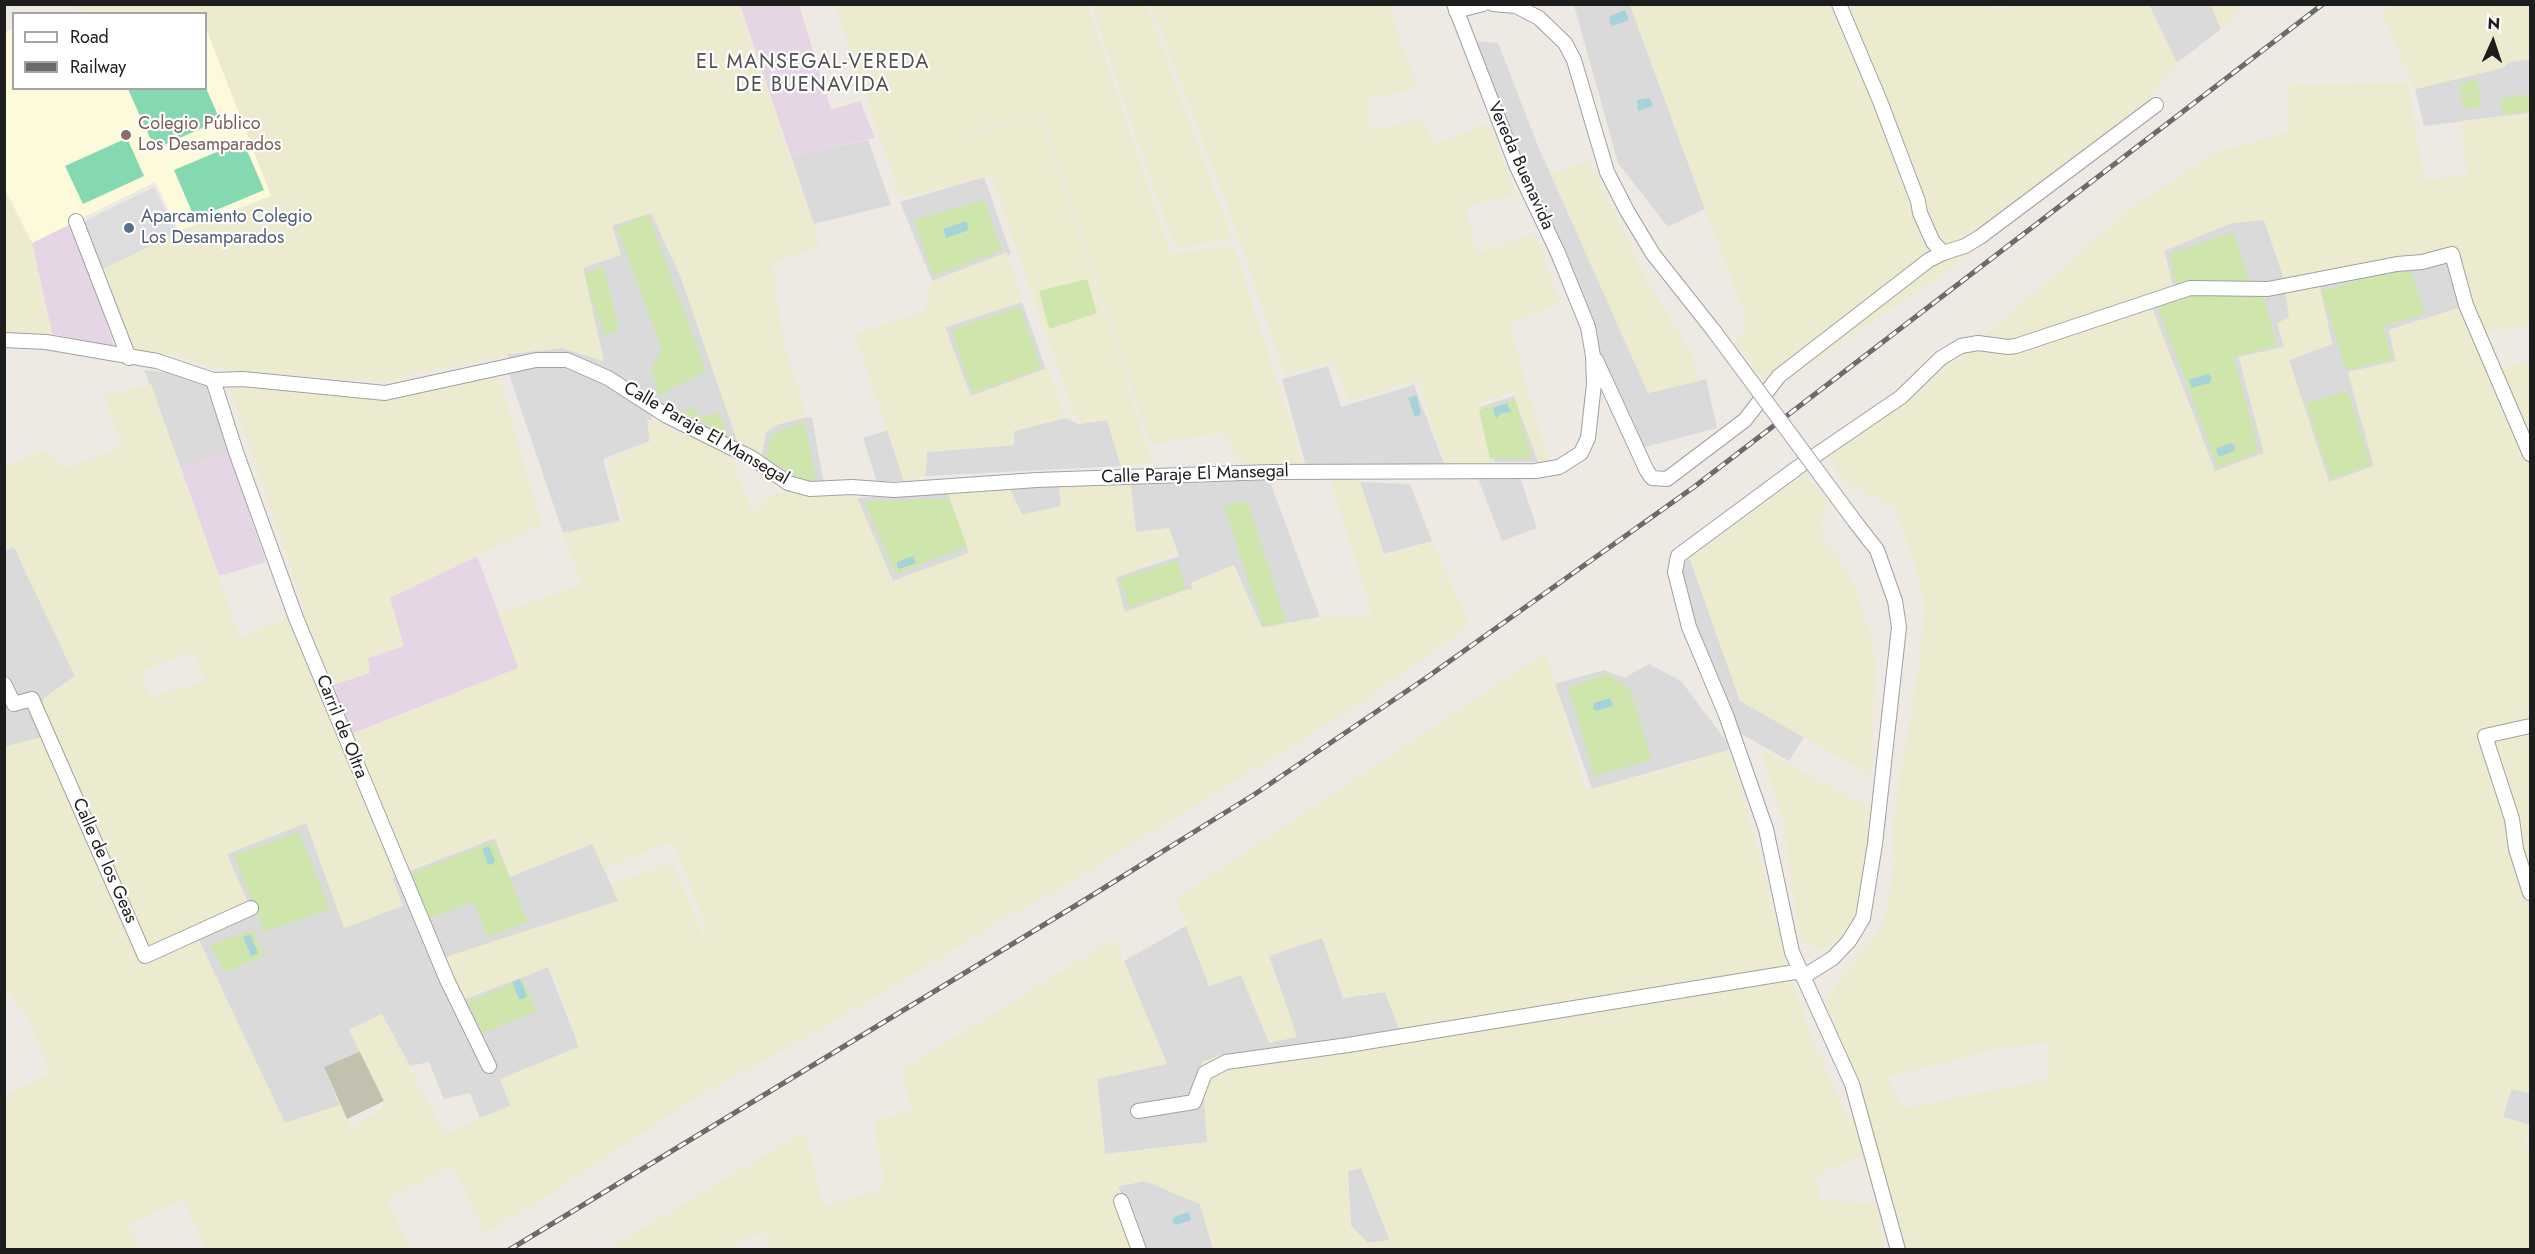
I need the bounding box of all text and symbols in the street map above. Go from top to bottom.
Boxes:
legend [12,12,207,90]
north arrow [2463,12,2523,72]
text: N [2487,12,2501,35]
text: Road [70,24,109,50]
district label: EL MANSEGAL-VEREDA DE BUENAVIDA [696,51,930,98]
text: Railway [70,54,126,80]
street label: Vereda Buenavida [1482,99,1558,233]
place label: Colegio Público Los Desamparados [138,114,281,156]
marker: Colegio Público Los Desamparados [119,128,133,142]
place label: Aparcamiento Colegio Los Desamparados [141,207,312,250]
marker: Aparcamiento Colegio Los Desamparados [122,221,136,235]
street label: Calle Paraje El Mansegal [619,378,793,490]
street label: Calle Paraje El Mansegal [1101,461,1289,489]
street label: Carril de Oltra [310,672,372,782]
street label: Calle de los Geas [67,795,141,927]

